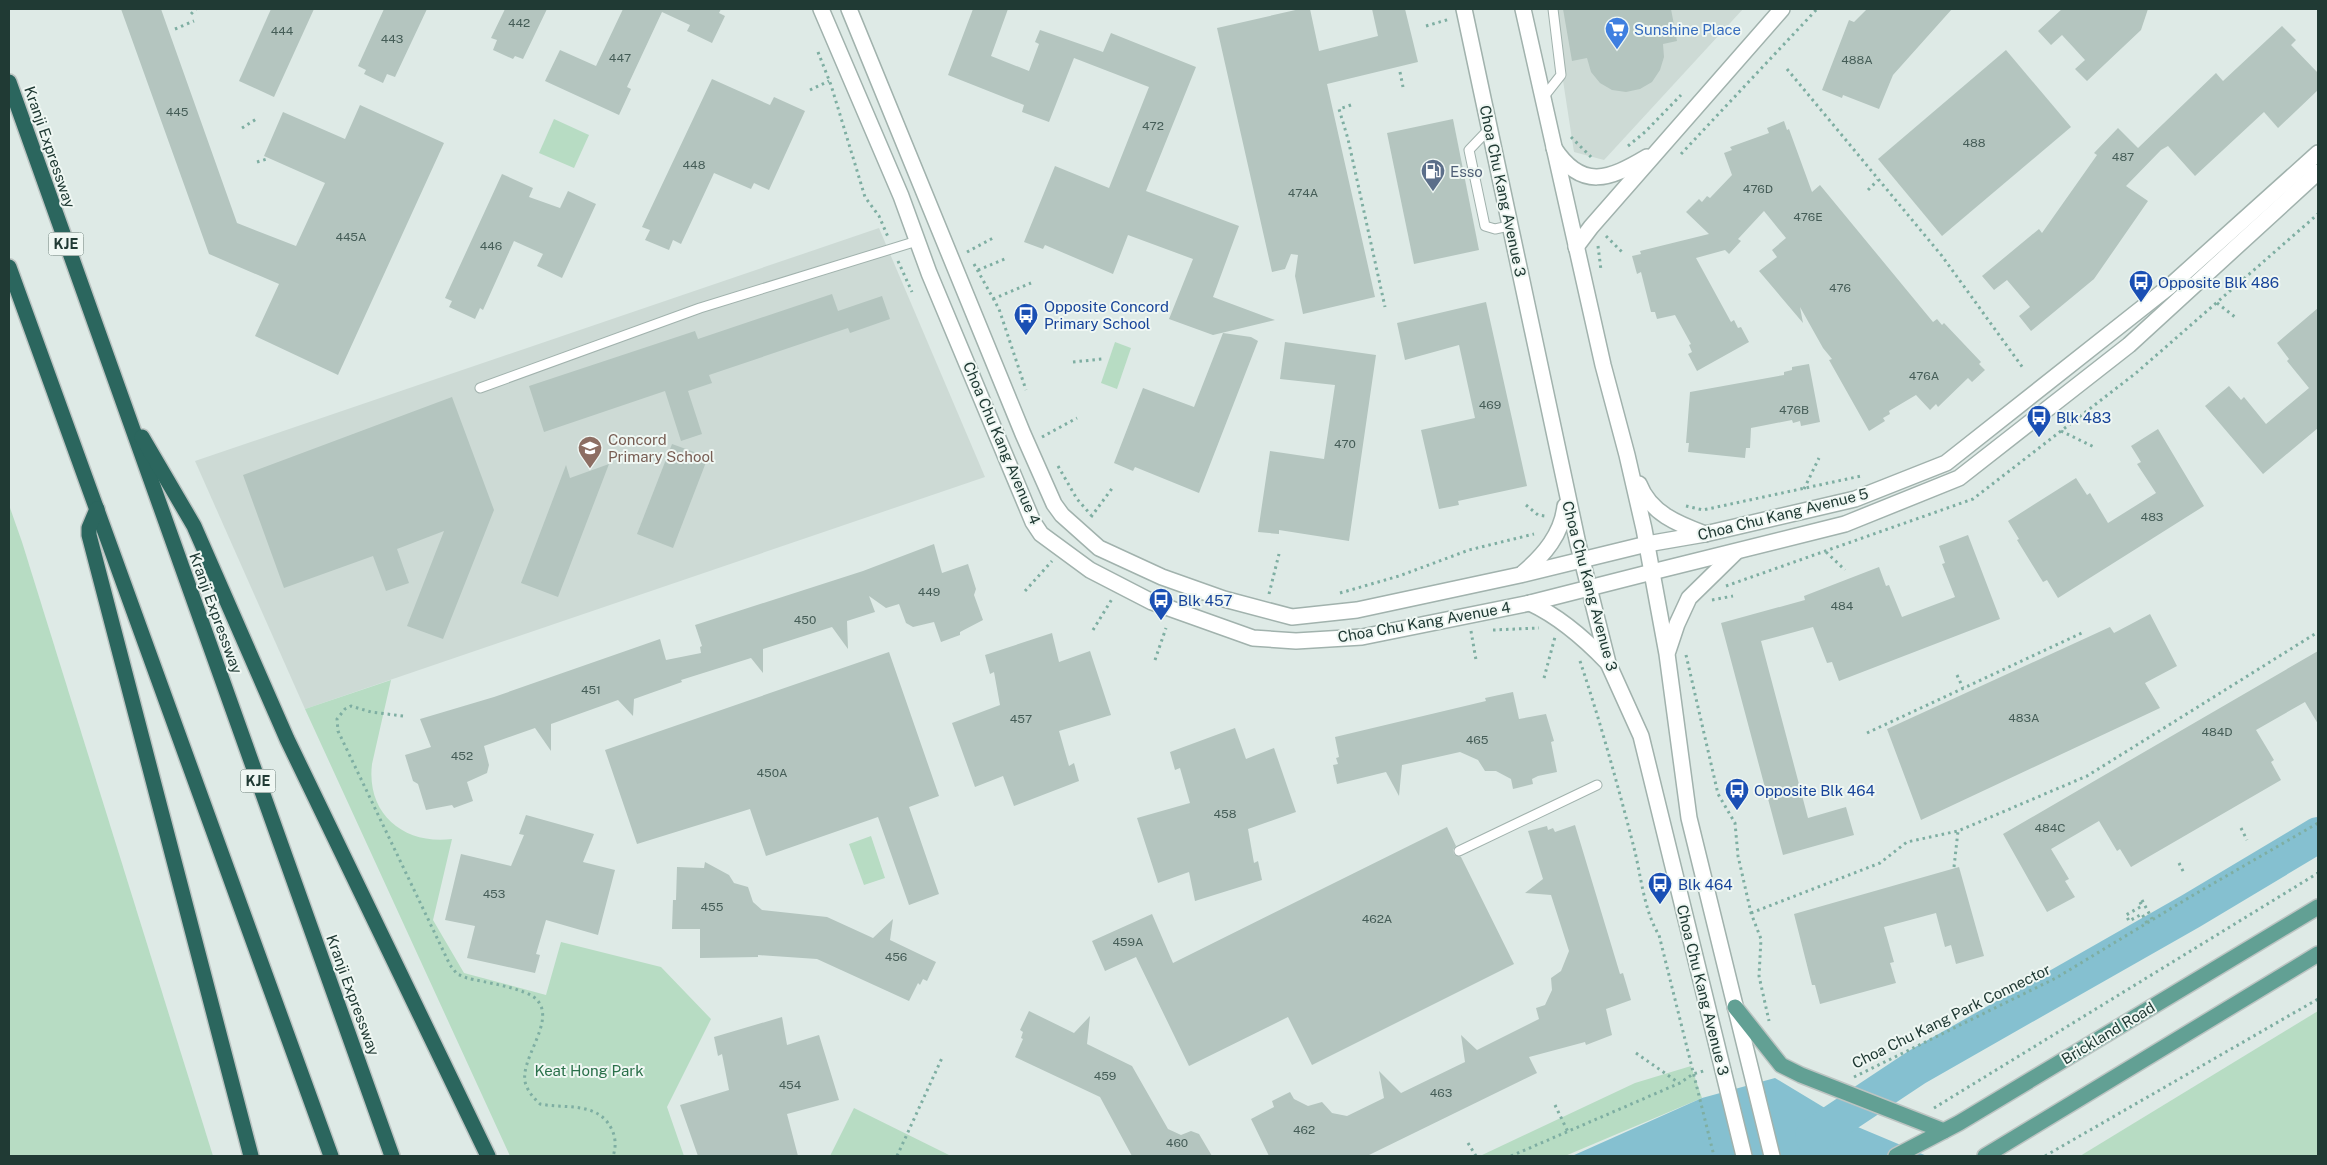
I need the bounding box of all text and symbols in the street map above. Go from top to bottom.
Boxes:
house number: 442 [508,16,530,30]
supermarket icon: Sunshine Place [1604,16,1630,50]
place label: Sunshine Place [1634,21,1741,38]
house number: 444 [271,24,294,38]
house number: 443 [381,32,403,46]
house number: 447 [609,51,631,65]
house number: 488A [1841,53,1873,67]
street label: Kranji Expressway [21,84,79,210]
street label: Choa Chu Kang Avenue 3 [1476,104,1530,278]
house number: 445 [166,105,189,119]
house number: 472 [1142,119,1164,133]
house number: 488 [1962,136,1986,150]
house number: 487 [2112,150,2134,164]
house number: 448 [683,158,706,172]
fuel station icon: Esso [1420,158,1446,192]
place label: Esso [1450,163,1483,180]
house number: 476D [1743,182,1773,196]
house number: 474A [1288,186,1319,200]
house number: 476E [1793,210,1823,224]
house number: 445A [335,230,367,244]
road number: KJE [48,232,84,255]
house number: 446 [480,239,502,253]
bus stop icon: Opposite Blk 486 [2128,269,2154,303]
place label: Opposite Blk 486 [2158,274,2279,291]
house number: 476 [1829,281,1851,295]
place label: Opposite Concord Primary School [1044,298,1169,332]
bus stop icon: Opposite Concord Primary School [1013,302,1039,336]
street label: Choa Chu Kang Avenue 4 [960,359,1044,527]
house number: 476A [1909,369,1940,383]
house number: 469 [1479,398,1501,412]
house number: 476B [1779,403,1809,417]
bus stop icon: Blk 483 [2026,404,2052,438]
place label: Blk 483 [2056,409,2111,426]
place label: Concord Primary School [608,431,714,465]
school or university icon: Concord Primary School [577,435,603,469]
house number: 470 [1334,437,1356,451]
street label: Choa Chu Kang Avenue 5 [1696,485,1870,543]
street label: Choa Chu Kang Avenue 3 [1559,499,1621,673]
house number: 483 [2141,510,2163,524]
street label: Kranji Expressway [186,550,246,676]
house number: 449 [918,585,940,599]
bus stop icon: Blk 457 [1148,587,1174,621]
place label: Blk 457 [1178,592,1233,609]
street label: Choa Chu Kang Avenue 4 [1336,598,1512,646]
house number: 484 [1831,599,1854,613]
house number: 450 [794,613,816,627]
house number: 451 [581,683,601,697]
house number: 483A [2008,711,2040,725]
house number: 457 [1010,712,1032,726]
house number: 484D [2201,725,2233,739]
house number: 465 [1466,733,1489,747]
house number: 452 [451,749,473,763]
house number: 450A [757,766,788,780]
road number: KJE [240,769,276,792]
bus stop icon: Opposite Blk 464 [1724,777,1750,811]
place label: Opposite Blk 464 [1754,782,1875,799]
house number: 458 [1214,807,1237,821]
house number: 484C [2034,821,2066,835]
bus stop icon: Blk 464 [1647,871,1673,905]
place label: Blk 464 [1678,876,1733,893]
house number: 453 [483,887,505,901]
house number: 455 [701,900,724,914]
street label: Choa Chu Kang Avenue 3 [1674,903,1732,1077]
house number: 462A [1362,912,1393,926]
street label: Kranji Expressway [323,932,383,1058]
house number: 459A [1112,935,1144,949]
house number: 456 [885,950,907,964]
street label: Choa Chu Kang Park Connector [1849,960,2053,1072]
street label: Brickland Road [2058,999,2158,1067]
park label: Keat Hong Park [534,1062,644,1079]
house number: 459 [1094,1069,1116,1083]
house number: 454 [779,1078,802,1092]
house number: 463 [1430,1086,1452,1100]
house number: 462 [1293,1123,1315,1137]
house number: 460 [1166,1136,1188,1150]

